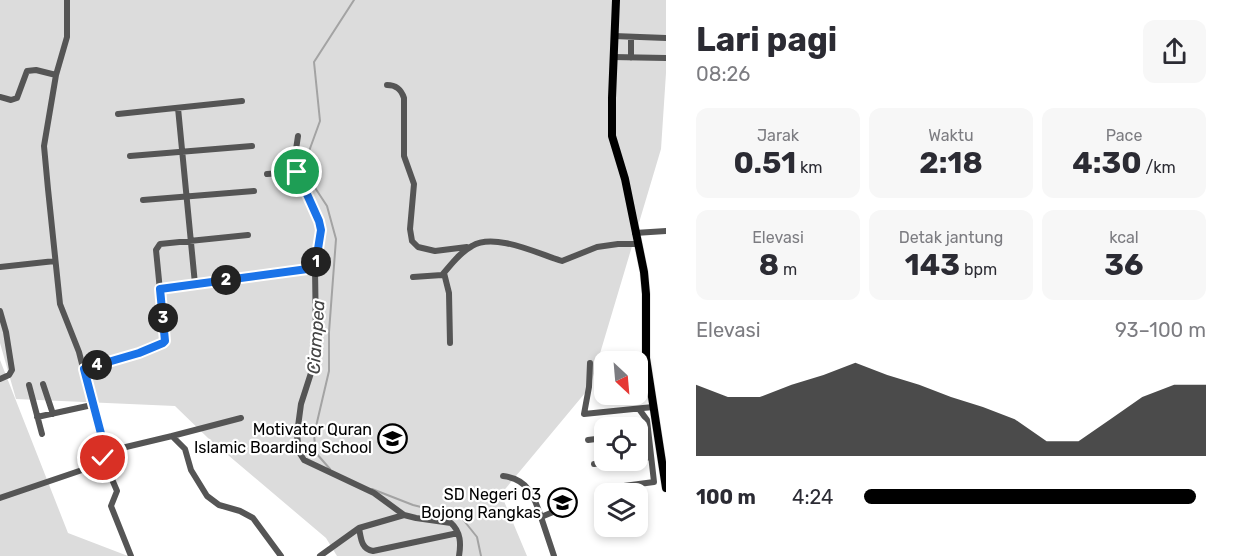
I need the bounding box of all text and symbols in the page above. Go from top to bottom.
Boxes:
text: Lari pagi [696,20,837,59]
button: share [1143,20,1206,83]
text: 08:26 [696,62,750,86]
text: Jarak [757,126,799,145]
text: Waktu [928,126,974,145]
text: Pace [1106,126,1142,145]
text: 0.51 [733,145,796,181]
text: 2:18 [919,145,983,181]
text: 4:30 [1072,145,1142,181]
pin [271,146,322,197]
icon: arrive [280,155,313,188]
text: km [796,158,823,177]
text: /km [1142,158,1176,177]
text: Elevasi [752,228,804,247]
text: Detak jantung [899,228,1003,247]
text: kcal [1109,228,1139,247]
pin: 1 [301,247,331,277]
text: 8 [759,247,779,283]
text: 143 [905,247,960,283]
text: 36 [1104,247,1144,283]
text: 1 [312,252,320,271]
text: m [779,260,797,279]
text: bpm [960,260,997,279]
pin: 2 [211,265,241,295]
text: 2 [221,270,231,289]
water label: Ciampea [302,299,330,375]
pin: 3 [148,303,178,333]
text: 3 [158,308,168,327]
text: Elevasi [696,318,761,342]
text: 93–100 m [1115,318,1206,342]
pin: 4 [82,350,112,380]
north arrow [594,351,648,405]
map controls [594,351,648,537]
text: 4 [92,355,102,374]
button: locate [594,417,648,471]
place label: Motivator Quran Islamic Boarding School [194,420,372,457]
school or university icon: Motivator Quran Islamic Boarding School [377,422,409,454]
pin [77,432,128,483]
icon: check [86,441,119,474]
button: layers [594,483,648,537]
place label: SD Negeri 03 Bojong Rangkas [421,485,541,522]
text: 100 m [696,485,756,509]
text: 4:24 [792,485,834,509]
school or university icon: SD Negeri 03 Bojong Rangkas [546,487,578,519]

